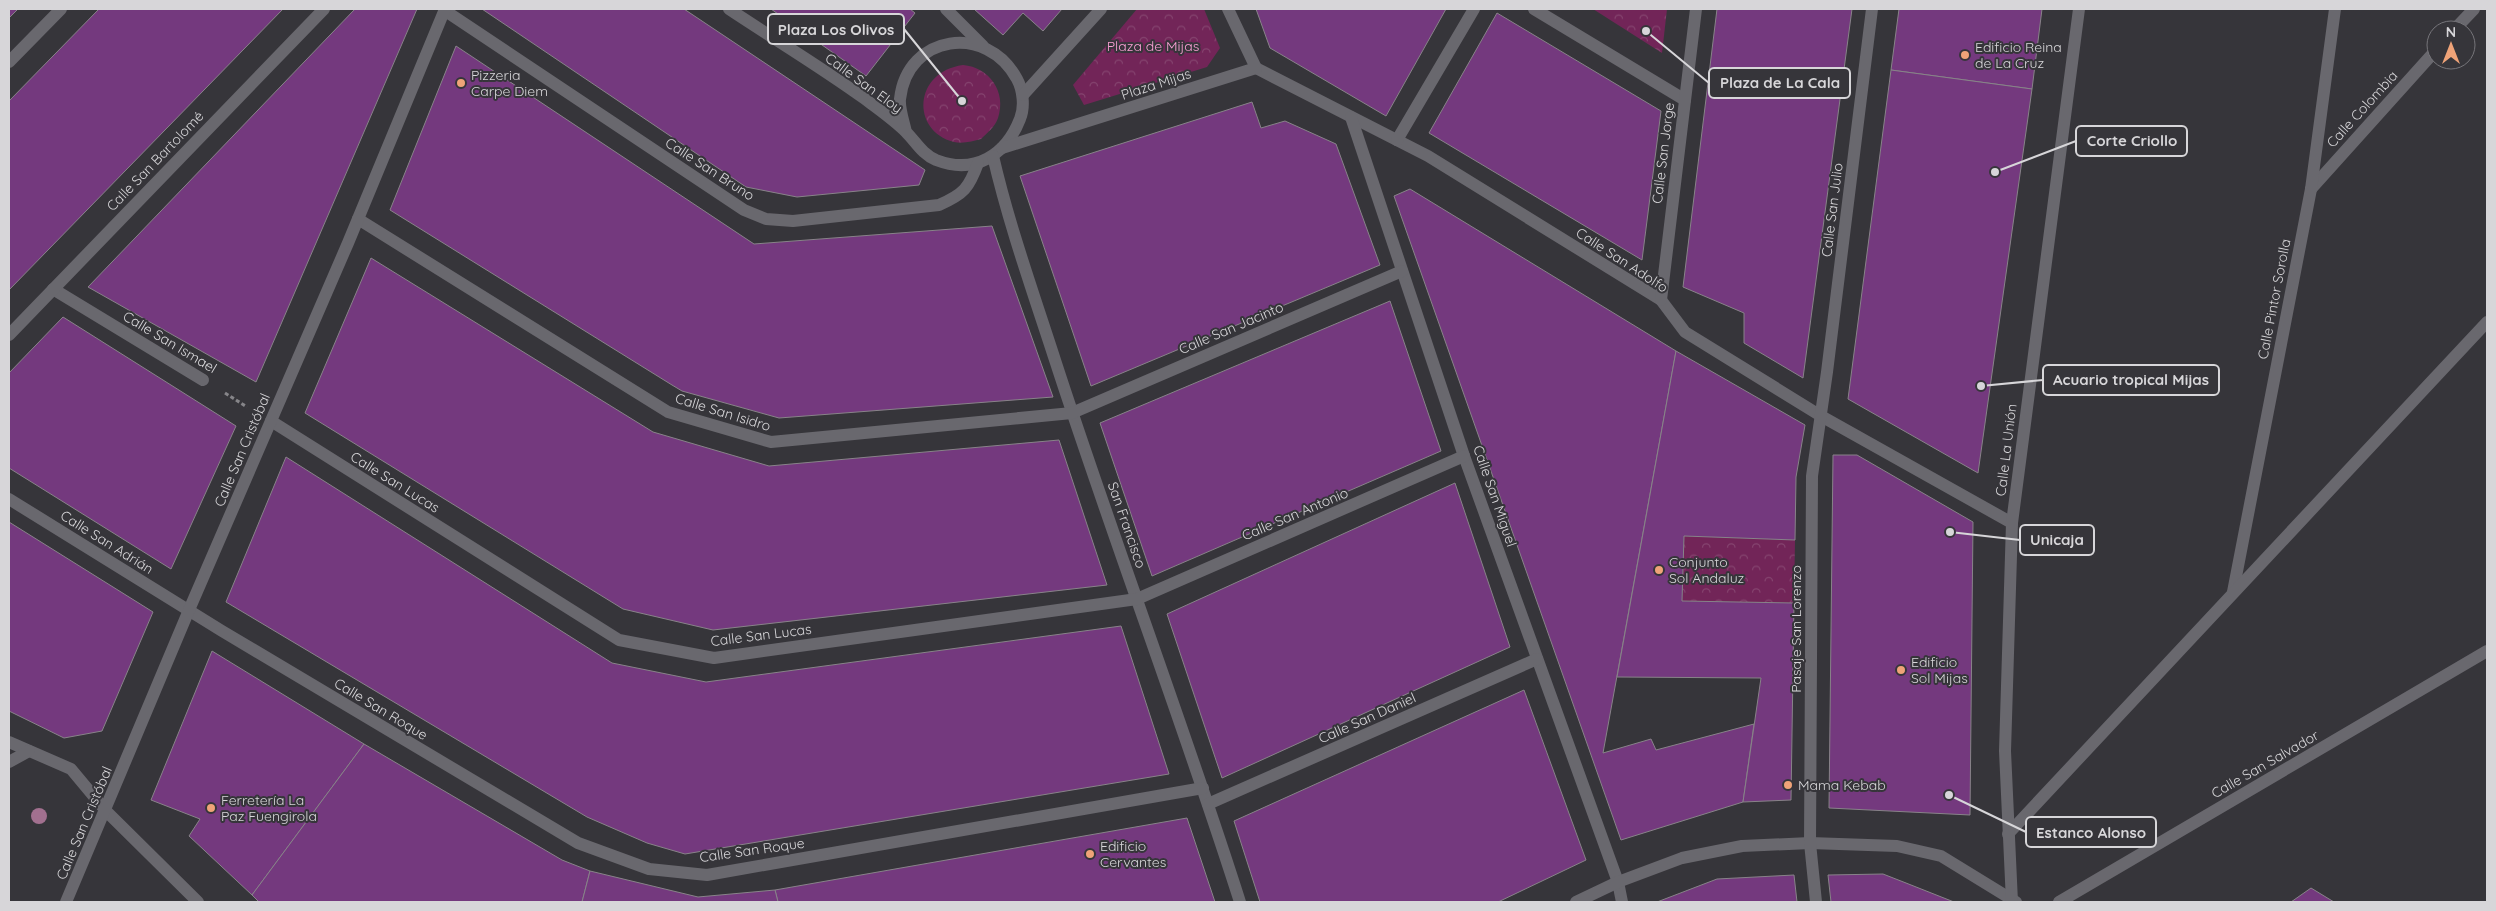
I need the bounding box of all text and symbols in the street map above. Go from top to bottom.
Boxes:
callout: Plaza Los Olivos [768,14,904,44]
text: Plaza Los Olivos [778,20,894,39]
north arrow [2426,20,2476,70]
text: N [2446,23,2456,41]
park label: Plaza de Mijas [1107,37,1199,55]
place label: Edificio Reina de La Cruz [1975,38,2062,72]
street label: Calle San Eloy [822,49,906,117]
marker: Edificio Reina de La Cruz [1959,49,1971,61]
street label: Plaza Mijas [1119,64,1193,104]
place label: Pizzeria Carpe Diem [471,66,548,100]
street label: Calle Colombia [2323,67,2401,151]
callout: Plaza de La Cala [1709,68,1850,98]
text: Plaza de La Cala [1720,73,1840,92]
marker: Pizzeria Carpe Diem [455,77,467,89]
street label: Calle San Jorge [1648,101,1678,205]
street label: Calle San Bartolomé [103,107,207,215]
callout: Corte Criollo [2076,126,2187,156]
text: Corte Criollo [2087,131,2177,150]
street label: Calle San Bruno [662,133,758,205]
street label: Calle San Julio [1817,162,1847,258]
street label: Calle San Adolfo [1573,224,1671,296]
street label: Calle Pintor Sorolla [2254,237,2294,361]
street label: Calle San Jacinto [1176,298,1286,358]
street label: Calle San Ismael [120,307,220,377]
callout: Acuario tropical Mijas [2043,365,2219,395]
text: Acuario tropical Mijas [2053,370,2209,389]
street label: Calle San Isidro [673,389,773,435]
street label: Calle San Cristóbal [210,391,274,509]
street label: Calle La Unión [1991,403,2021,497]
street label: Calle San Miguel [1469,443,1521,549]
street label: Calle San Lucas [347,447,443,517]
street label: San Francisco [1104,479,1150,571]
street label: Calle San Antonio [1239,483,1351,545]
street label: Calle San Adrián [57,506,157,578]
callout: Unicaja [2020,525,2094,555]
text: Unicaja [2030,530,2084,549]
place label: Conjunto Sol Andaluz [1669,553,1745,587]
marker: Conjunto Sol Andaluz [1653,564,1665,576]
street label: Pasaje San Lorenzo [1787,565,1805,693]
street label: Calle San Lucas [709,620,813,650]
place label: Edificio Sol Mijas [1911,653,1968,687]
marker: Edificio Sol Mijas [1895,664,1907,676]
street label: Calle San Roque [331,674,431,744]
street label: Calle San Daniel [1316,688,1418,748]
street label: Calle San Salvador [2208,726,2323,802]
street label: Calle San Cristóbal [52,764,116,882]
place label: Mama Kebab [1798,776,1886,794]
marker: Mama Kebab [1782,779,1794,791]
place label: Ferretería La Paz Fuengirola [221,791,317,825]
marker: Ferretería La Paz Fuengirola [205,802,217,814]
callout: Estanco Alonso [2026,817,2156,847]
text: Estanco Alonso [2036,823,2146,842]
street label: Calle San Roque [698,834,806,866]
place label: Edificio Cervantes [1100,837,1166,871]
marker: Edificio Cervantes [1084,848,1096,860]

